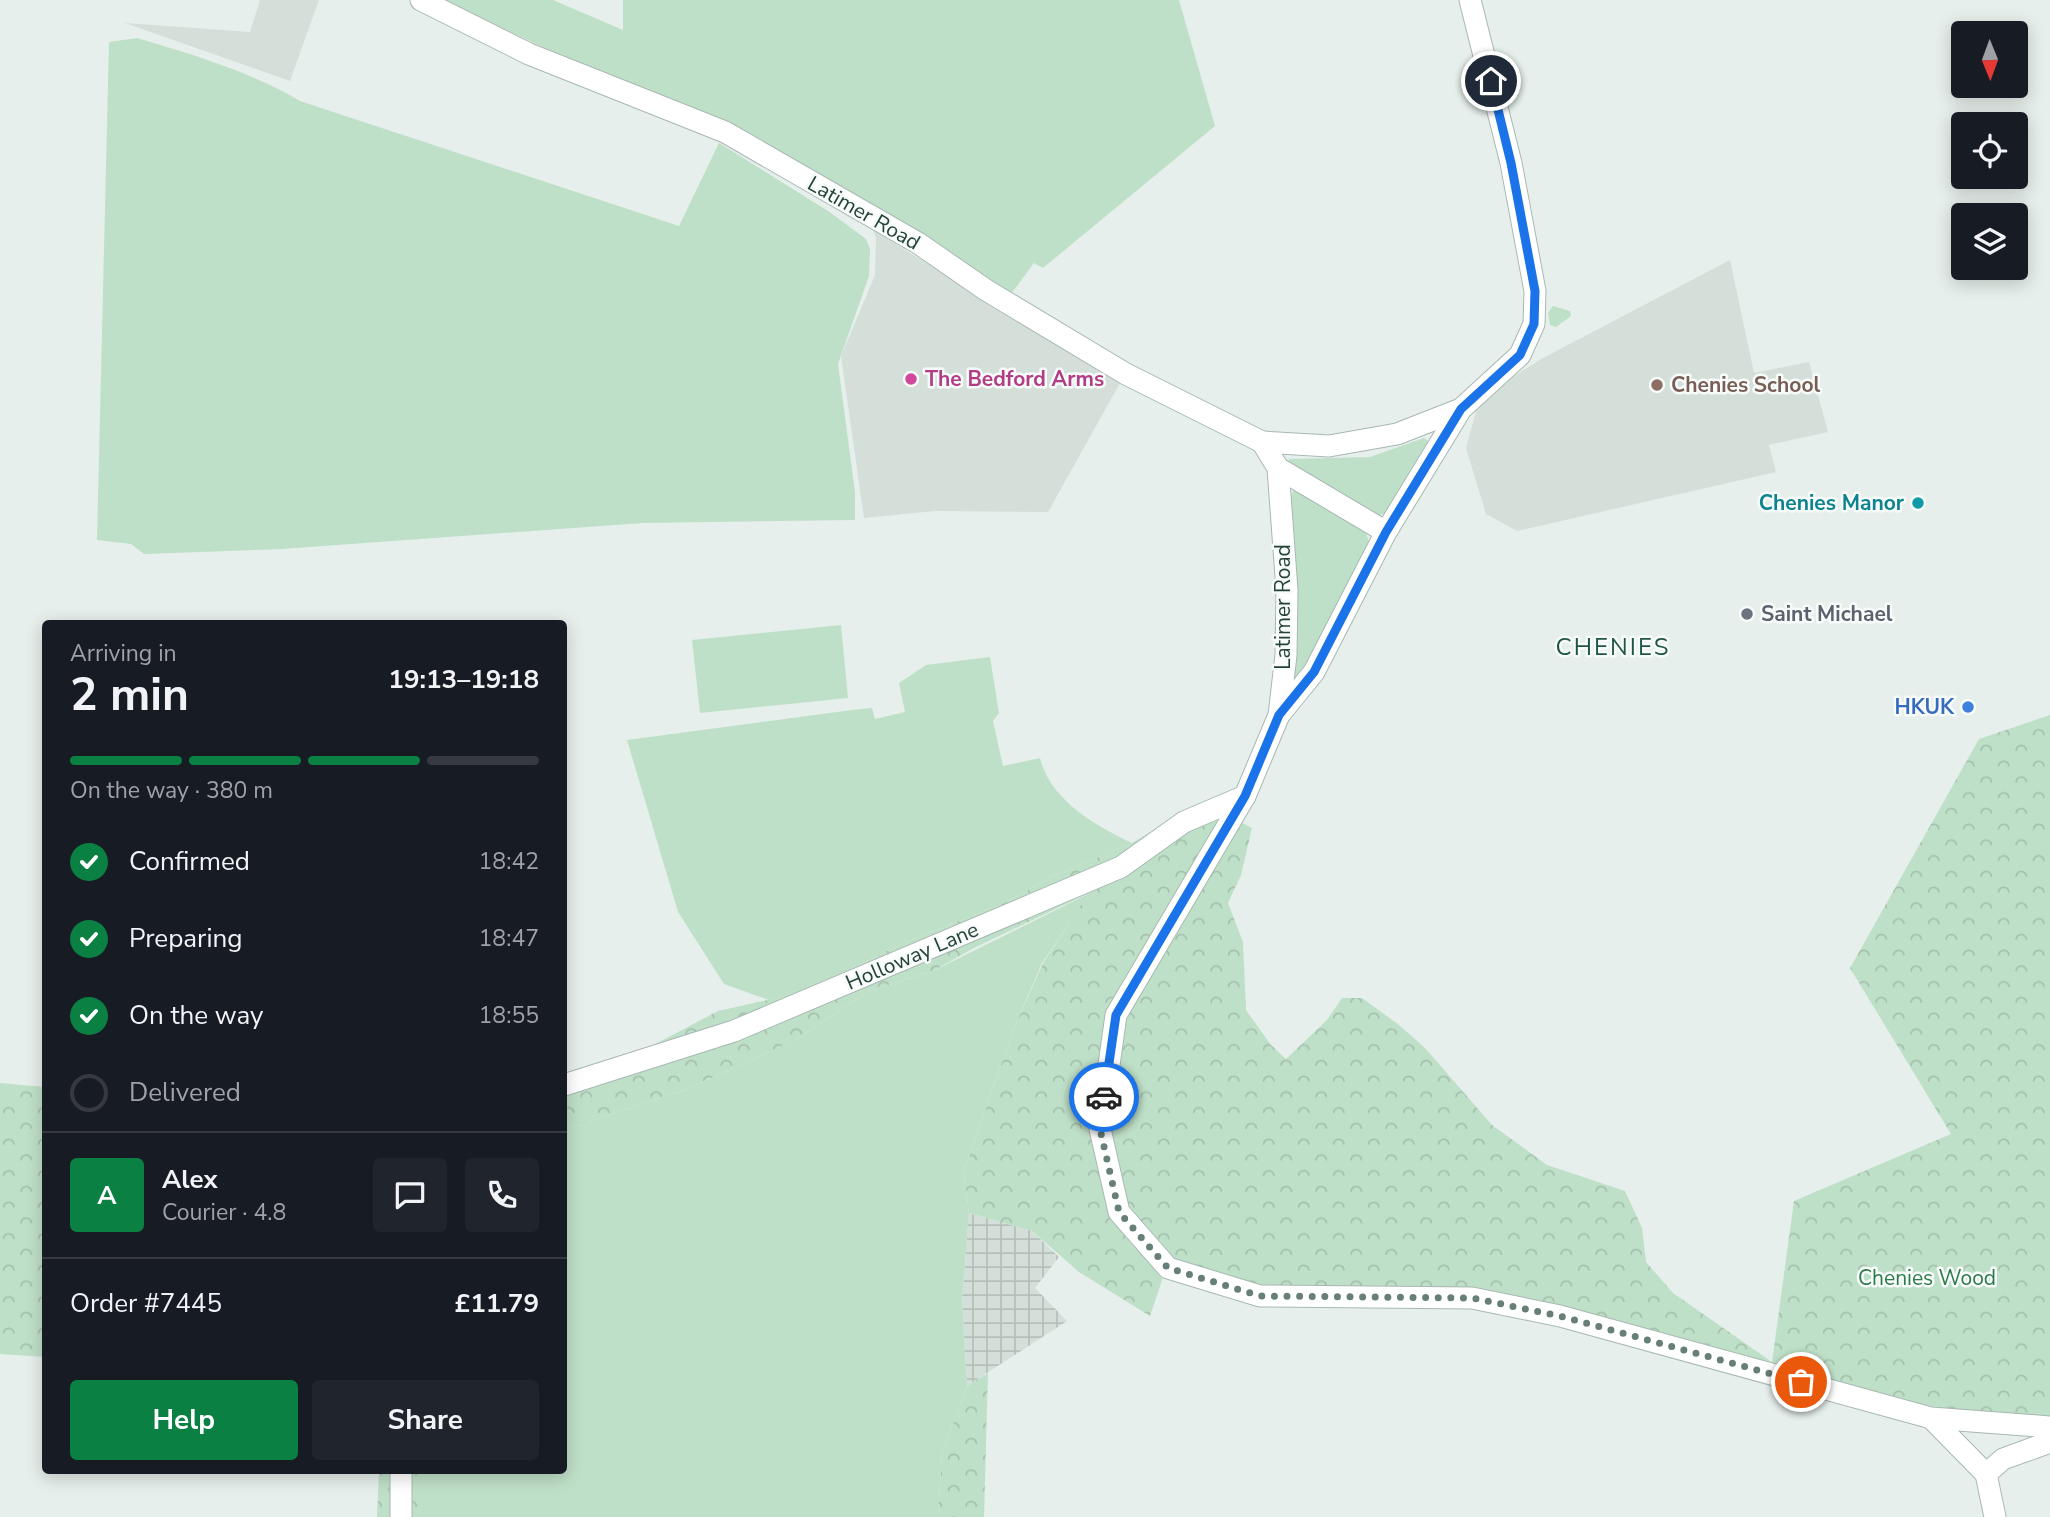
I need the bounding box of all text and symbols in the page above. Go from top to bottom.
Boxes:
north arrow [1951,21,2028,98]
map controls [1951,21,2028,280]
pin [1461,51,1521,111]
icon: home [1472,62,1510,100]
button: locate [1951,112,2028,189]
street label: Latimer Road [803,169,925,257]
button: layers [1951,203,2028,280]
place label: The Bedford Arms [925,365,1104,393]
marker: The Bedford Arms [903,371,919,387]
place label: Chenies School [1671,371,1821,399]
marker: Chenies School [1649,377,1665,393]
place label: Chenies Manor [1759,489,1905,517]
marker: Chenies Manor [1910,495,1926,511]
street label: Latimer Road [1269,544,1297,670]
place label: Saint Michael [1761,600,1893,628]
marker: Saint Michael [1739,606,1755,622]
district label: CHENIES [1556,631,1670,663]
text: Arriving in [70,638,177,669]
text: 19:13–19:18 [388,662,539,697]
text: 2 min [70,663,189,726]
place label: HKUK [1895,693,1955,721]
marker: HKUK [1960,699,1976,715]
text: On the way · 380 m [70,775,273,806]
icon: check [70,843,108,881]
text: Confirmed [129,844,250,879]
text: 18:42 [479,846,539,877]
street label: Holloway Lane [841,915,983,997]
icon: check [70,920,108,958]
text: Preparing [129,921,242,956]
text: 18:47 [479,923,539,954]
icon: check [70,997,108,1035]
text: On the way [129,998,263,1033]
text: 18:55 [479,1000,539,1031]
courier [1069,1062,1139,1132]
text: Delivered [129,1075,241,1110]
icon: car [1085,1078,1123,1116]
button: chat [373,1158,447,1232]
button: phone [465,1158,539,1232]
text: Alex [162,1162,218,1197]
text: A [97,1178,117,1213]
text: Courier · 4.8 [162,1197,286,1228]
park label: Chenies Wood [1858,1264,1996,1292]
text: Order #7445 [70,1286,222,1321]
text: £11.79 [455,1286,539,1321]
pin [1771,1352,1831,1412]
icon: bag [1782,1363,1820,1401]
button: Help [70,1380,298,1460]
button: Share [312,1380,539,1460]

